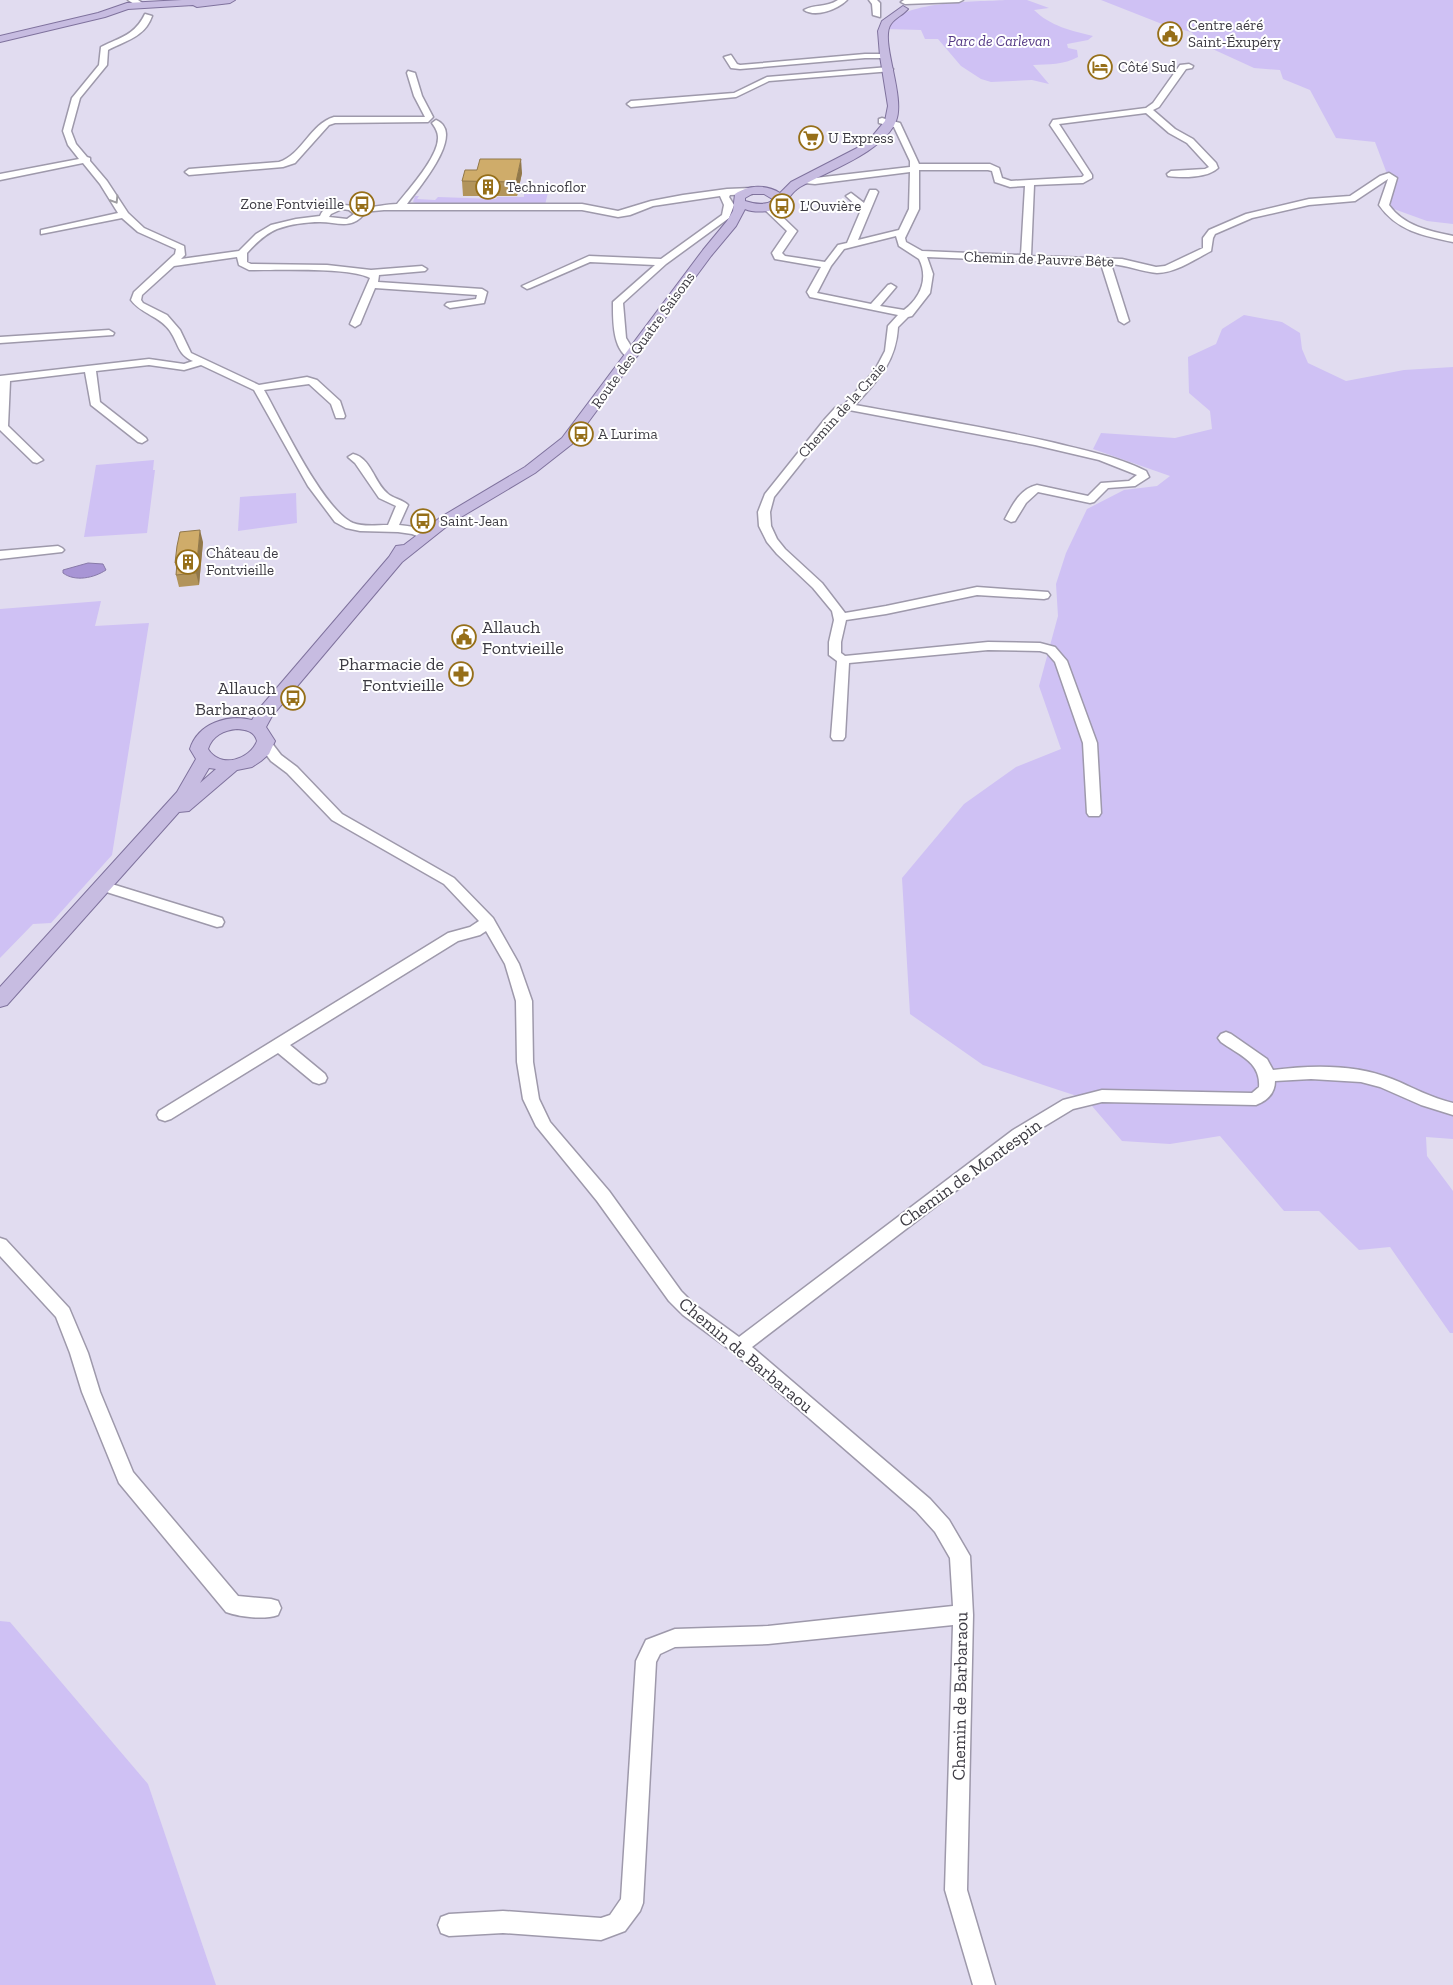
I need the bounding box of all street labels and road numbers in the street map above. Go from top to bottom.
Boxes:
street label: Chemin de Pauvre Bête [964,247,1114,271]
street label: Route des Quatre Saisons [587,268,699,412]
street label: Chemin de la Craie [794,359,890,461]
street label: Chemin de Montespin [894,1113,1046,1232]
street label: Chemin de Barbaraou [674,1292,818,1418]
street label: Chemin de Barbaraou [948,1612,972,1780]

